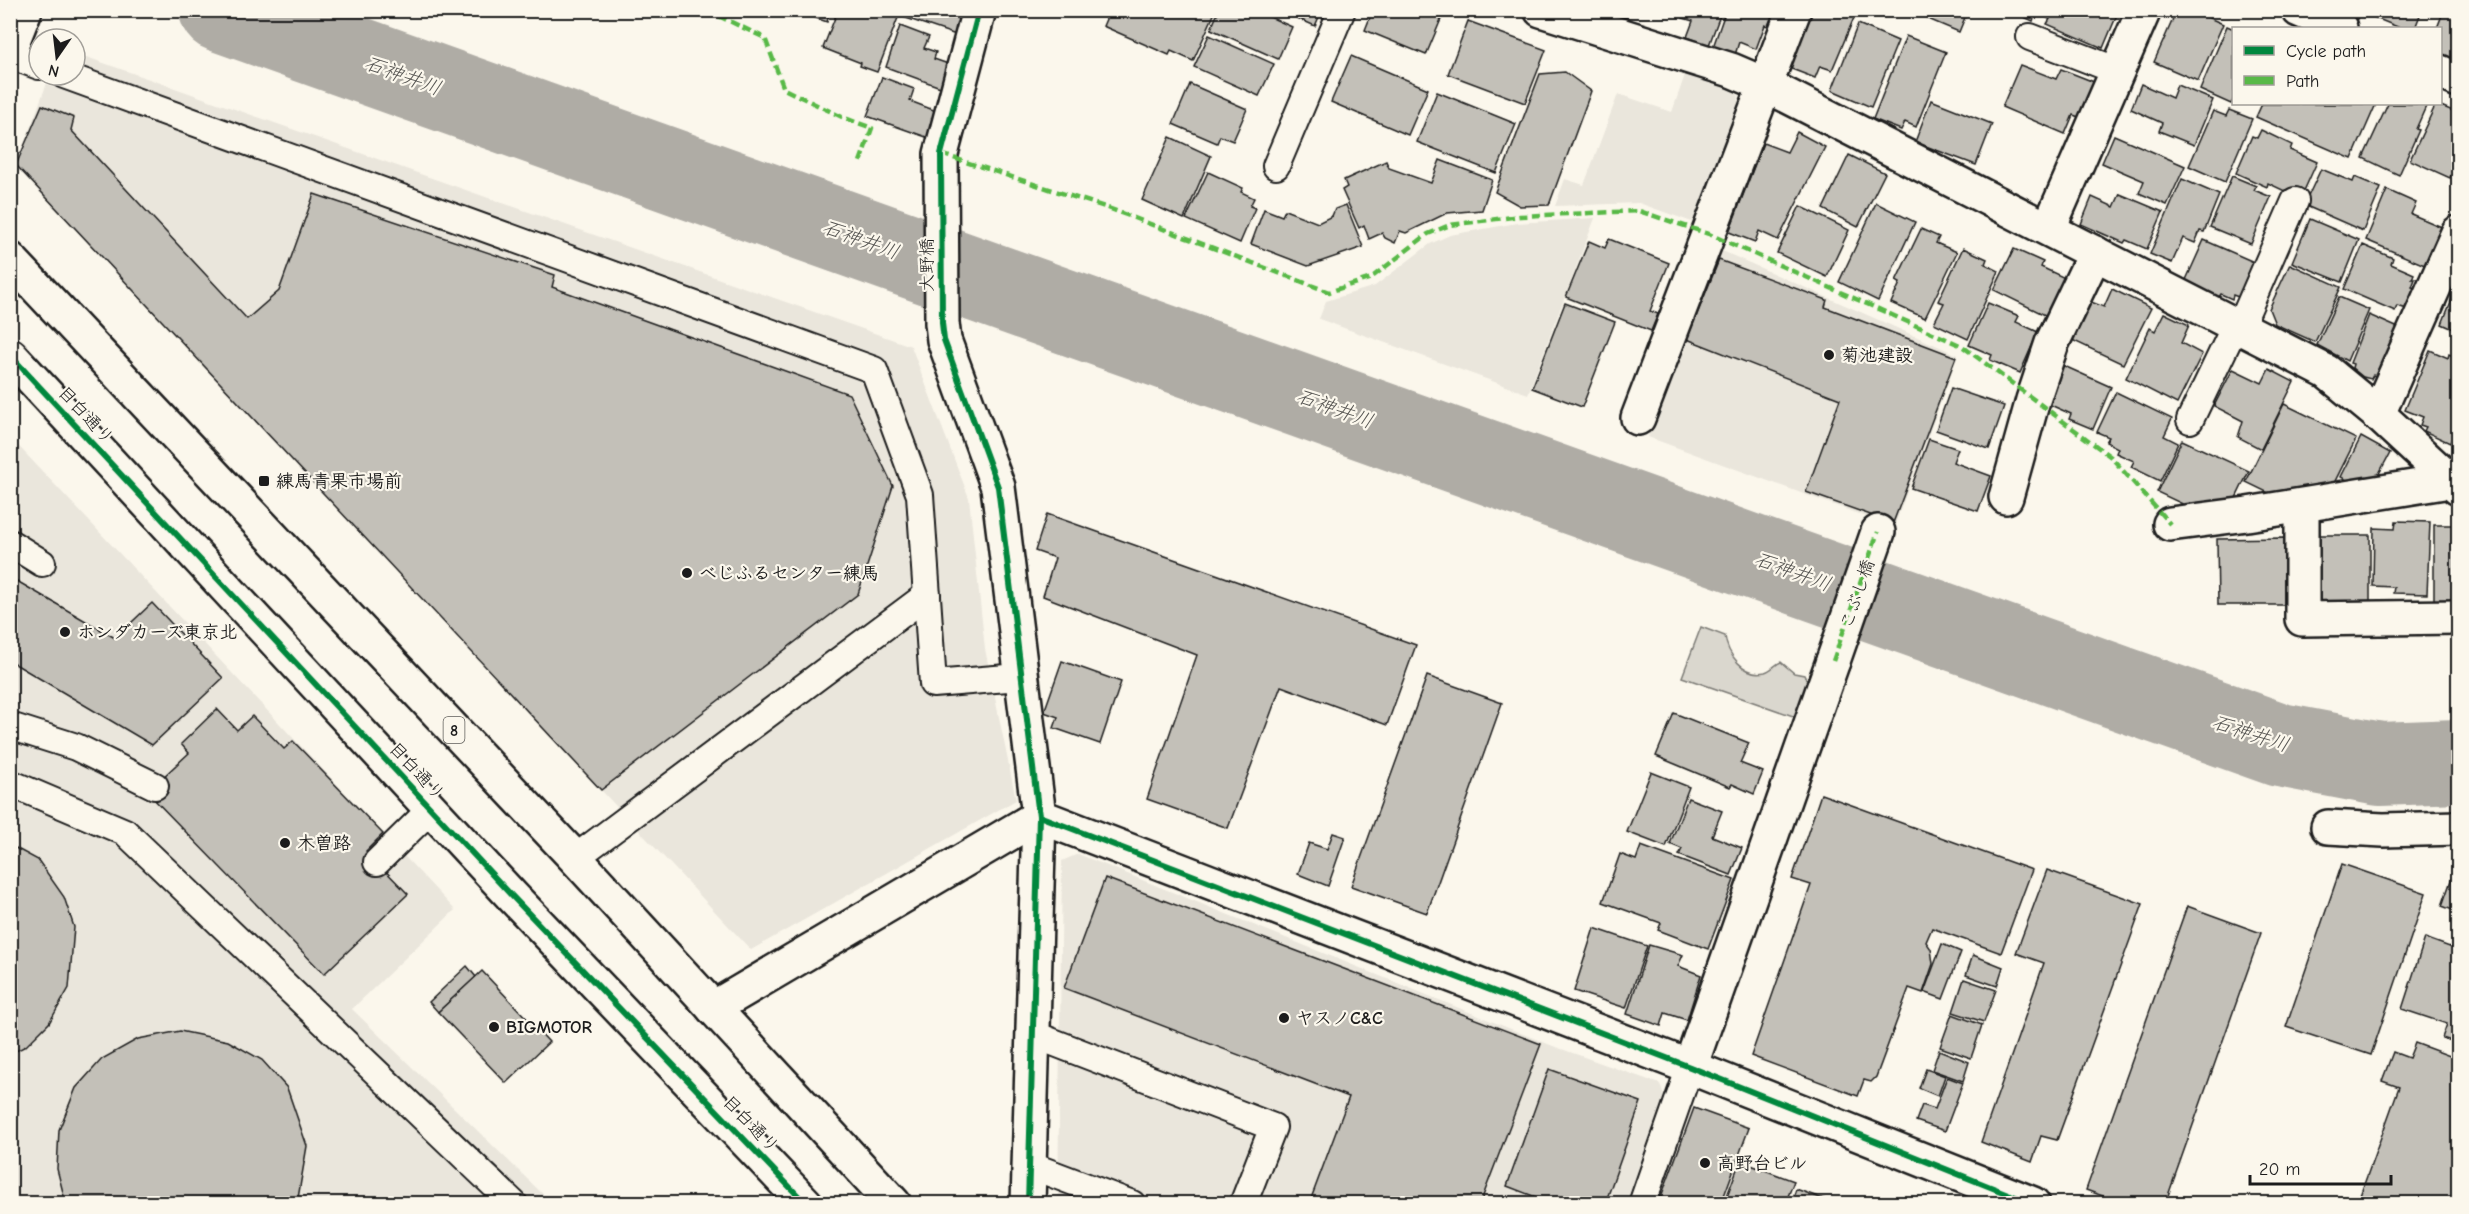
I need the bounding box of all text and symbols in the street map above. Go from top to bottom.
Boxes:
north arrow [27,27,87,87]
legend [2232,27,2442,105]
text: Cycle path [2286,41,2366,62]
water label: 石神井川 [361,51,444,100]
text: N [46,61,61,81]
text: Path [2286,71,2319,92]
water label: 石神井川 [819,215,902,264]
street label: 大野橋 [917,238,938,292]
place label: 菊池建設 [1841,345,1913,366]
marker: 菊池建設 [1822,348,1836,362]
street label: 目白通り [53,382,118,449]
water label: 石神井川 [1293,384,1376,433]
place label: 練馬青果市場前 [276,471,402,492]
marker: 練馬青果市場前 [257,474,271,488]
water label: 石神井川 [1751,547,1834,596]
street label: こぶし橋 [1836,557,1879,632]
place label: べじふるセンター練馬 [699,563,879,584]
marker: べじふるセンター練馬 [680,566,694,580]
place label: ホンダカーズ東京北 [77,622,238,643]
marker: ホンダカーズ東京北 [58,625,72,639]
water label: 石神井川 [2209,710,2292,757]
road number: 8 [444,717,464,743]
street label: 目白通り [384,738,449,805]
place label: 木曽路 [297,833,351,854]
marker: 木曽路 [278,836,292,850]
place label: ヤスノC&C [1296,1008,1383,1029]
marker: ヤスノC&C [1277,1011,1291,1025]
place label: BIGMOTOR [506,1017,592,1038]
marker: BIGMOTOR [487,1020,501,1034]
street label: 目白通り [718,1091,783,1158]
scale bar [2250,1148,2391,1186]
place label: 高野台ビル [1717,1153,1807,1174]
marker: 高野台ビル [1698,1156,1712,1170]
text: 20 m [2259,1159,2300,1180]

